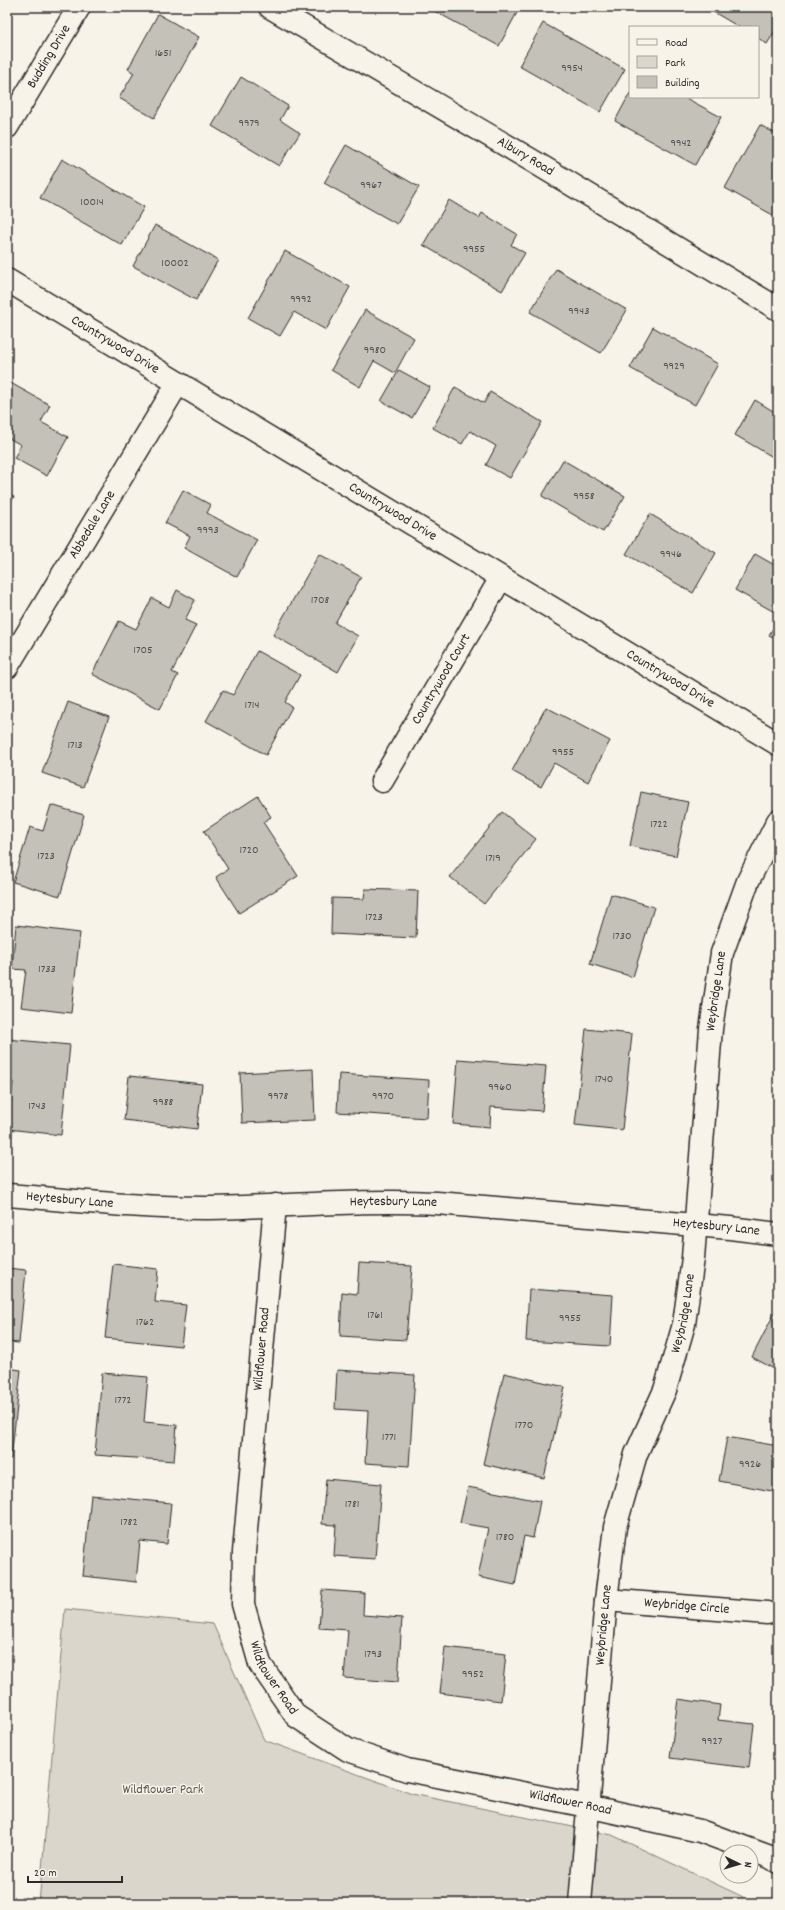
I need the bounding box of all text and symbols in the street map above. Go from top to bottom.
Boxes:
street label: Budding Drive [22,21,76,92]
legend [629,26,759,98]
text: Road [665,35,687,52]
house number: 1651 [155,45,171,62]
text: Park [665,55,686,72]
house number: 9954 [561,60,583,77]
text: Building [665,75,700,92]
house number: 9979 [238,115,260,132]
street label: Albury Road [493,132,558,182]
house number: 9942 [670,135,692,152]
house number: 9967 [360,177,382,194]
house number: 10014 [80,194,104,211]
house number: 9955 [463,241,485,258]
house number: 10002 [161,255,189,272]
house number: 9992 [290,291,312,308]
house number: 9943 [568,303,590,320]
street label: Countrywood Drive [67,311,163,379]
house number: 9980 [364,342,386,359]
house number: 9929 [663,358,685,375]
street label: Countrywood Drive [345,478,441,546]
street label: Abbedale Lane [64,487,121,563]
house number: 9958 [573,488,595,505]
house number: 9993 [197,522,219,539]
house number: 9946 [660,546,682,563]
house number: 1708 [311,592,329,609]
street label: Countrywood Court [407,630,476,729]
house number: 1705 [133,642,153,659]
street label: Countrywood Drive [622,645,718,713]
house number: 1714 [245,697,259,714]
house number: 1713 [67,737,83,754]
house number: 9955 [552,744,574,761]
house number: 1722 [650,816,668,833]
house number: 1720 [239,842,259,859]
house number: 1723 [37,848,55,865]
house number: 1719 [485,850,501,867]
house number: 1723 [365,909,383,926]
house number: 1730 [612,928,632,945]
street label: Weybridge Lane [701,950,732,1033]
house number: 1733 [38,961,56,978]
house number: 1740 [595,1071,613,1088]
house number: 9960 [488,1079,512,1096]
house number: 9978 [268,1088,288,1105]
house number: 9970 [372,1088,394,1105]
house number: 9988 [153,1094,173,1111]
house number: 1743 [28,1098,46,1115]
street label: Heytesbury Lane [25,1187,114,1214]
street label: Heytesbury Lane [349,1192,438,1213]
street label: Heytesbury Lane [672,1213,761,1242]
street label: Weybridge Lane [666,1272,701,1356]
street label: Wildflower Road [248,1307,276,1391]
house number: 1761 [367,1307,383,1324]
house number: 9955 [559,1310,581,1327]
house number: 1762 [136,1314,154,1331]
house number: 1772 [114,1392,132,1409]
house number: 1770 [515,1417,533,1434]
house number: 1771 [382,1429,396,1446]
house number: 9926 [739,1456,761,1473]
house number: 1781 [345,1496,359,1513]
house number: 1782 [120,1514,138,1531]
house number: 1780 [496,1529,514,1546]
street label: Weybridge Lane [590,1584,618,1666]
street label: Weybridge Circle [643,1593,730,1620]
street label: Wildflower Road [244,1639,302,1719]
house number: 1793 [364,1646,382,1663]
house number: 9952 [462,1666,484,1683]
house number: 9927 [702,1733,723,1750]
park label: Wildflower Park [122,1780,204,1800]
street label: Wildflower Road [527,1785,613,1821]
north arrow [719,1844,759,1884]
scale bar [28,1858,122,1884]
text: N [739,1861,755,1869]
text: 20 m [34,1865,57,1882]

